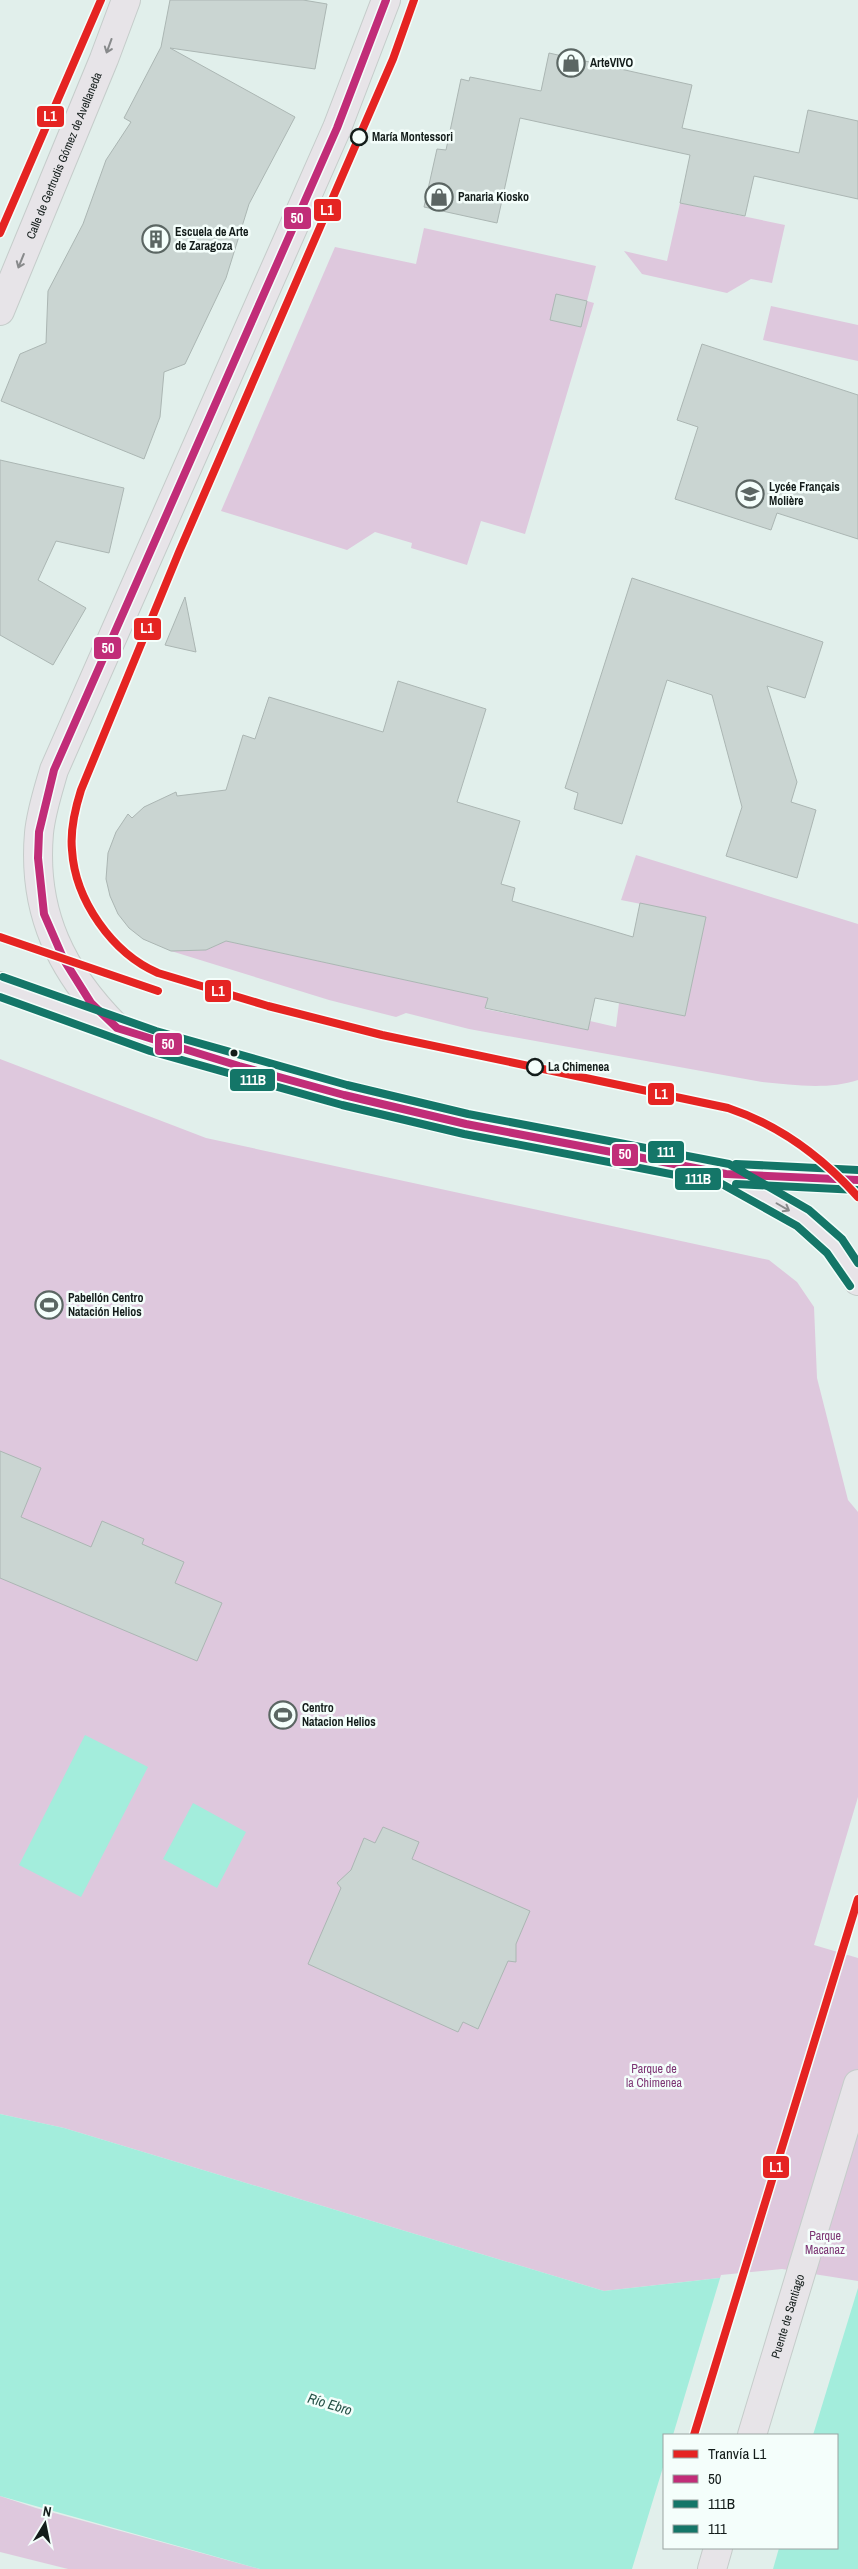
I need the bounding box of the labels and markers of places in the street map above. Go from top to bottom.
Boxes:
shop icon: ArteVIVO [556,48,586,78]
place label: ArteVIVO [590,55,634,71]
marker: María Montessori [350,128,368,146]
place label: María Montessori [372,129,453,145]
shop icon: Panaria Kiosko [424,182,454,212]
place label: Panaria Kiosko [458,189,529,205]
building icon: Escuela de Arte de Zaragoza [141,224,171,254]
place label: Escuela de Arte de Zaragoza [175,224,249,254]
school or university icon: Lycée Français Molière [735,479,765,509]
place label: Lycée Français Molière [769,479,840,509]
unlabelled marker [229,1048,239,1058]
marker: La Chimenea [526,1058,544,1076]
place label: La Chimenea [548,1059,610,1075]
sports icon: Pabellón Centro Natación Helios [34,1290,64,1320]
place label: Pabellón Centro Natación Helios [68,1290,143,1320]
sports icon: Centro Natacion Helios [268,1700,298,1730]
place label: Centro Natacion Helios [302,1700,376,1730]

